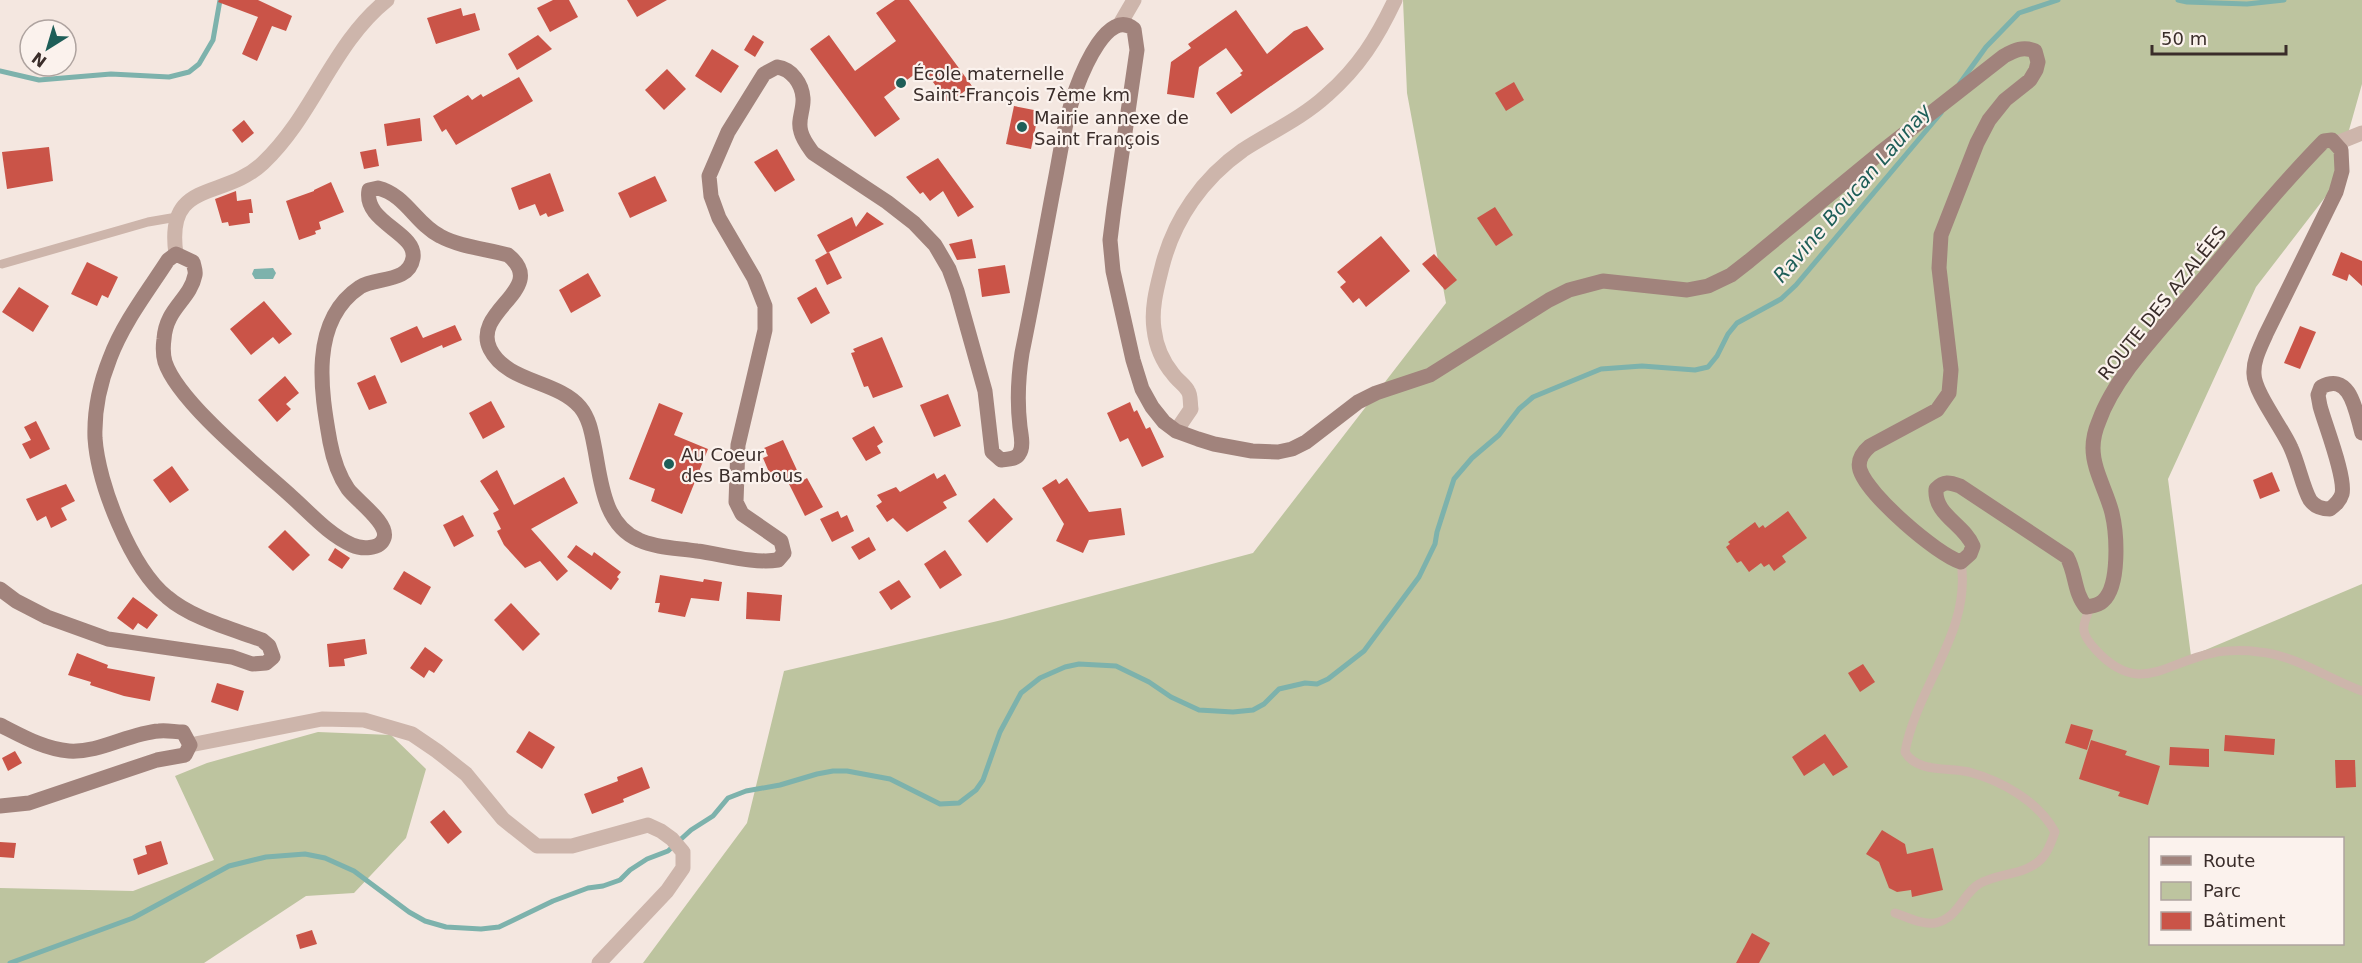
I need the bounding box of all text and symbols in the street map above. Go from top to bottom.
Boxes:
north arrow [18,18,78,78]
scale bar [2152,18,2286,56]
text: 50 m [2161,28,2207,49]
text: N [28,48,50,71]
place label: École maternelle Saint-François 7ème km [913,63,1130,105]
marker: École maternelle Saint-François 7ème km [894,76,908,90]
water label: Ravine Boucan Launay [1768,98,1937,287]
place label: Mairie annexe de Saint François [1034,107,1189,149]
marker: Mairie annexe de Saint François [1015,120,1029,134]
street label: ROUTE DES AZALÉES [2094,222,2230,384]
place label: Au Coeur des Bambous [681,444,803,486]
marker: Au Coeur des Bambous [662,457,676,471]
legend [2149,837,2344,945]
text: Route [2203,850,2255,871]
text: Parc [2203,880,2241,901]
text: Bâtiment [2203,910,2286,931]

